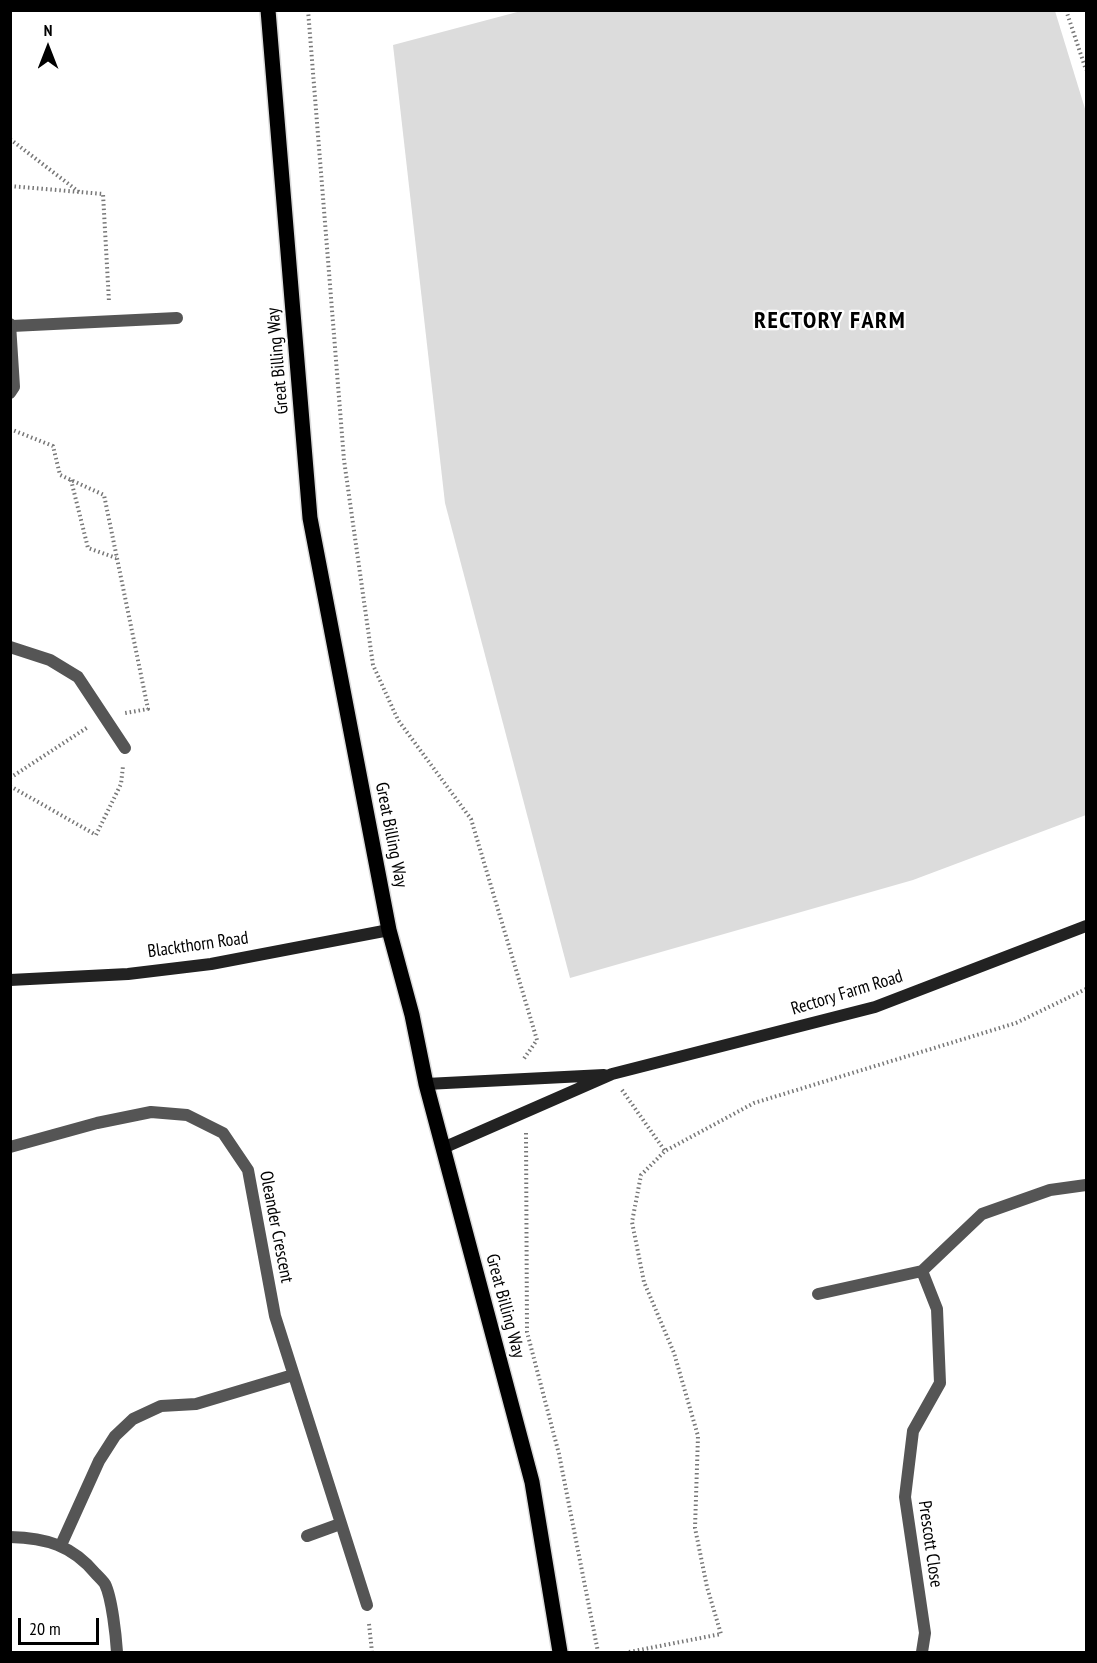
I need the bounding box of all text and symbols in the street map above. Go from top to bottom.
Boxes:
north arrow [18,18,78,78]
text: N [44,20,52,40]
street label: Great Billing Way [263,307,293,415]
district label: RECTORY FARM [754,307,906,335]
street label: Great Billing Way [370,781,412,889]
street label: Blackthorn Road [146,927,250,963]
street label: Rectory Farm Road [789,966,905,1020]
street label: Oleander Crescent [255,1169,297,1285]
street label: Great Billing Way [481,1252,529,1360]
street label: Prescott Close [913,1499,947,1589]
scale bar [21,1606,102,1644]
text: 20 m [29,1617,61,1640]

